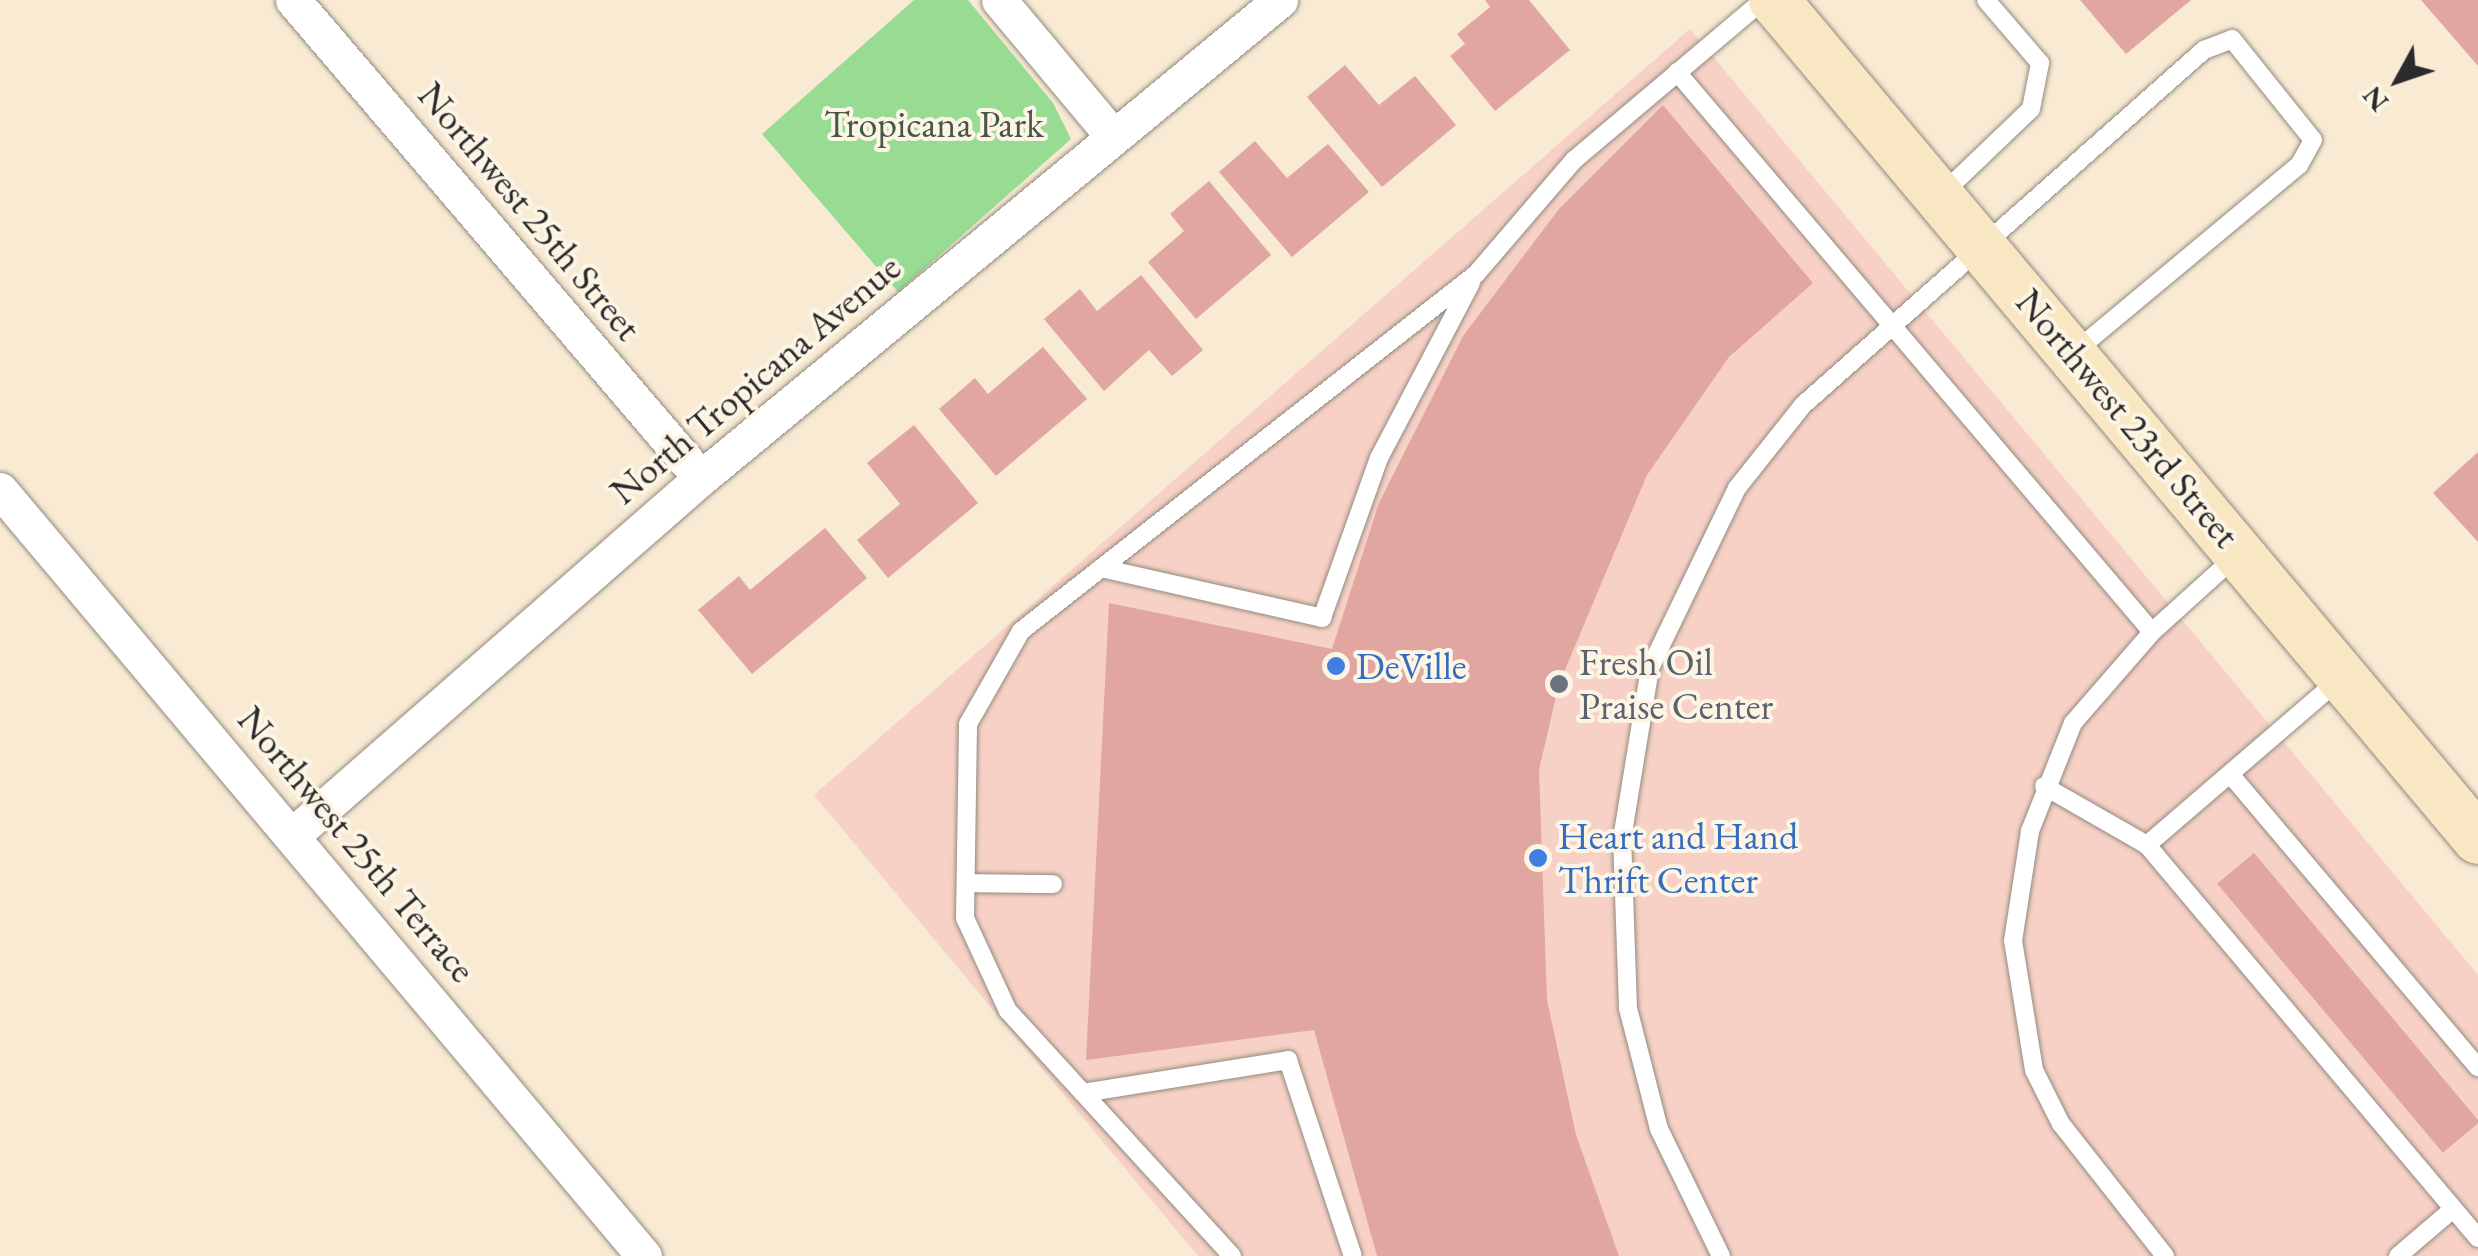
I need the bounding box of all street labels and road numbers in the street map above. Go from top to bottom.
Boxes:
street label: Northwest 25th Street [409,73,651,349]
street label: North Tropicana Avenue [601,244,909,514]
street label: Northwest 23rd Street [2007,279,2249,557]
street label: Northwest 25th Terrace [228,697,486,991]

